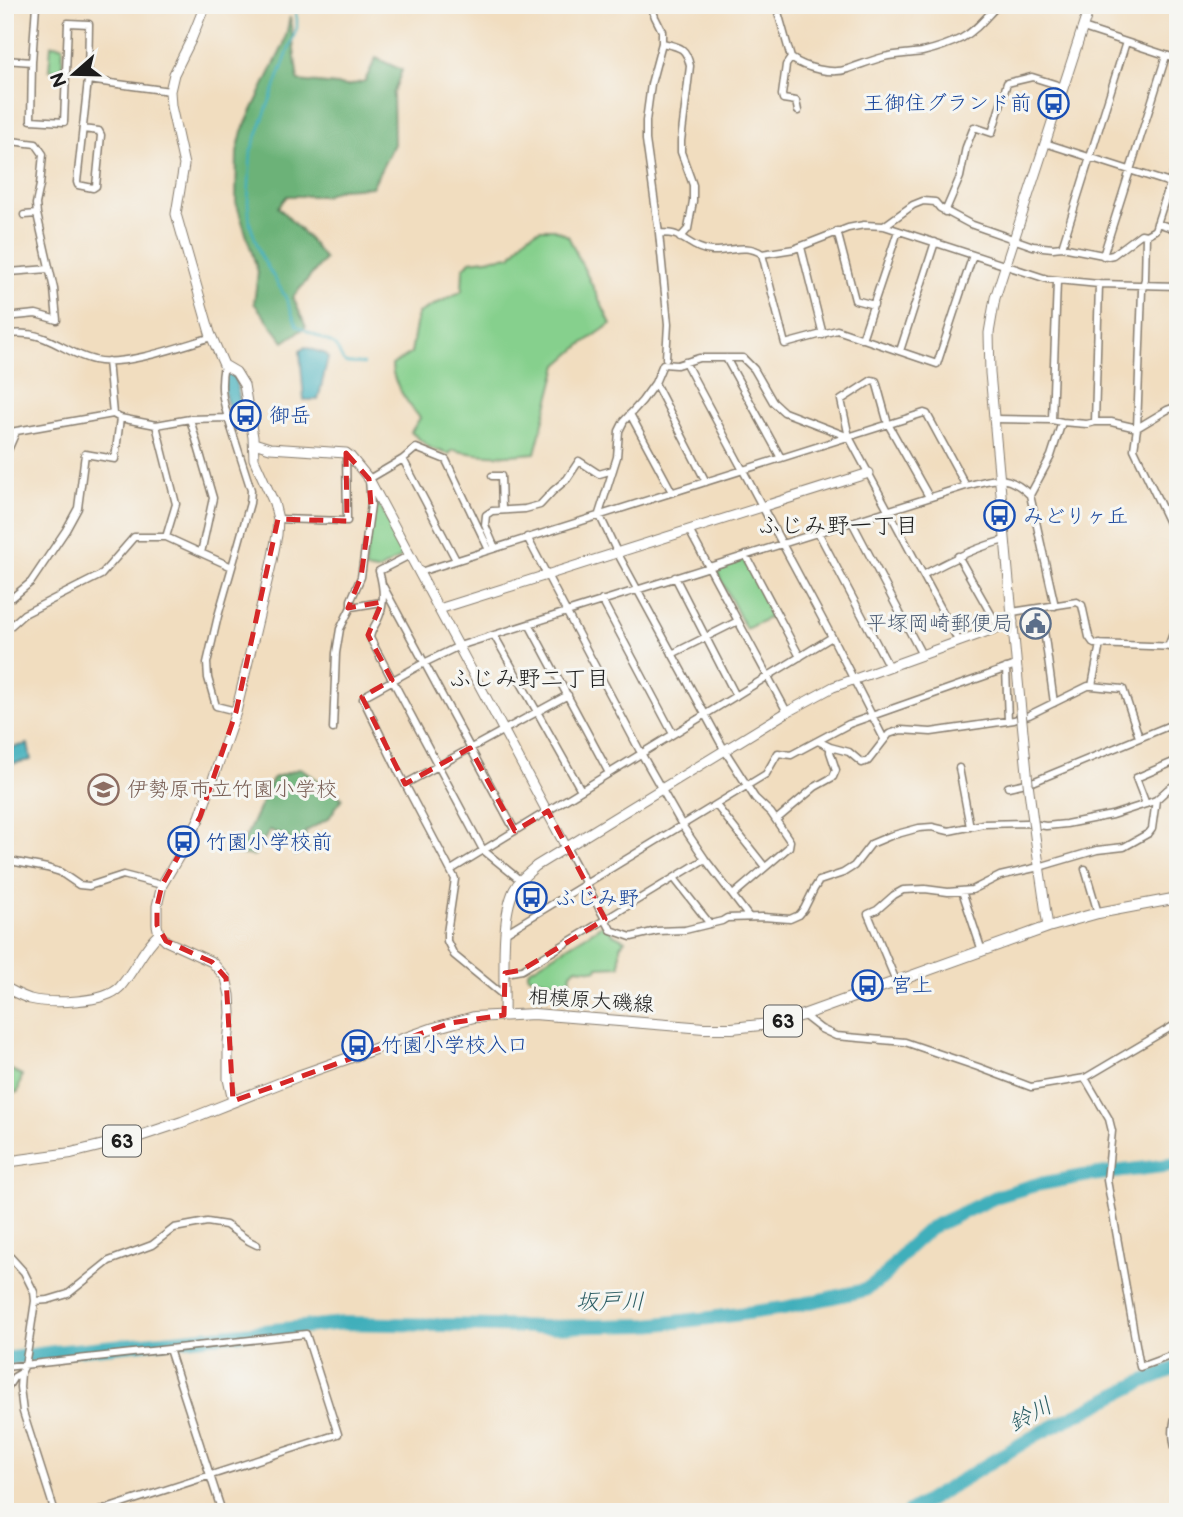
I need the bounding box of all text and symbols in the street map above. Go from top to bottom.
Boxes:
north arrow [38,38,108,108]
text: N [46,69,73,90]
bus stop icon: 王御住グランド前 [1037,86,1071,120]
place label: 王御住グランド前 [863,91,1031,116]
bus stop icon: 御岳 [229,398,263,432]
place label: 御岳 [269,403,311,428]
bus stop icon: みどりヶ丘 [983,499,1017,533]
place label: みどりヶ丘 [1023,504,1128,529]
district label: ふじみ野一丁目 [758,512,919,540]
public building icon: 平塚岡崎郵便局 [1019,606,1053,640]
place label: 平塚岡崎郵便局 [866,611,1013,636]
district label: ふじみ野二丁目 [449,665,610,693]
school or university icon: 伊勢原市立竹園小学校 [87,772,121,806]
place label: 伊勢原市立竹園小学校 [127,777,337,802]
bus stop icon: 竹園小学校前 [166,825,200,859]
place label: 竹園小学校前 [206,830,332,855]
bus stop icon: ふじみ野 [515,881,549,915]
place label: ふじみ野 [555,886,639,911]
bus stop icon: 宮上 [851,968,885,1002]
place label: 宮上 [891,973,933,998]
street label: 相模原大磯線 [527,984,655,1017]
road number: 63 [764,1006,802,1036]
bus stop icon: 竹園小学校入口 [341,1028,375,1062]
place label: 竹園小学校入口 [381,1033,528,1058]
road number: 63 [103,1126,141,1156]
water label: 坂戸川 [576,1288,645,1316]
water label: 鈴川 [1004,1392,1057,1438]

